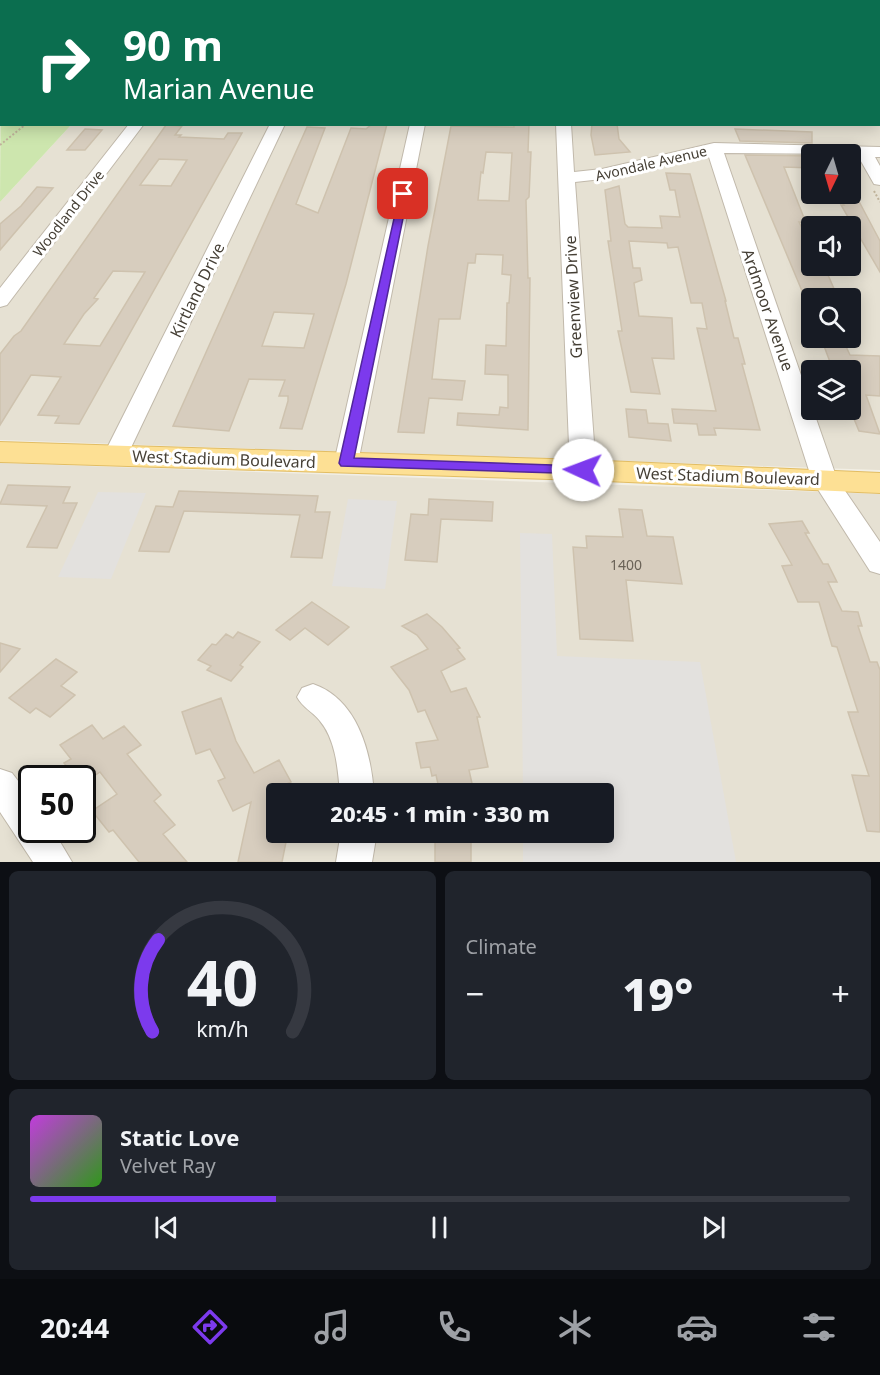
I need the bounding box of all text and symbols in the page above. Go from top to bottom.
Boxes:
text: 90 m [123,16,223,73]
icon: right [24,24,102,102]
text: Marian Avenue [123,70,314,107]
street label: Avondale Avenue [593,141,709,185]
north arrow [801,144,861,204]
map controls [801,144,861,420]
street label: Woodland Drive [28,166,108,260]
pin [377,168,428,219]
icon: arrive [386,177,419,210]
button: sound [801,216,861,276]
street label: Greenview Drive [559,235,587,359]
street label: Kirtland Drive [165,239,229,341]
street label: Ardmoor Avenue [737,246,799,374]
button: search [801,288,861,348]
button: layers [801,360,861,420]
position arrow [551,438,615,502]
street label: West Stadium Boulevard [132,445,316,473]
street label: West Stadium Boulevard [636,462,820,490]
house number: 1400 [610,555,642,574]
speed limit sign: 50 [18,765,96,843]
text: 20:45 · 1 min · 330 m [330,798,550,828]
text: Climate [466,933,537,960]
text: 40 [187,939,258,1024]
text: 19° [622,963,693,1024]
text: − [466,971,484,1016]
text: + [831,971,850,1016]
text: km/h [196,1015,249,1044]
text: Static Love [120,1122,239,1152]
text: Velvet Ray [120,1152,216,1179]
icon: previous [150,1211,183,1244]
icon: pause [423,1211,456,1244]
icon: next [697,1211,730,1244]
icon: directions [189,1306,231,1348]
icon: music [311,1306,353,1348]
icon: phone [433,1306,475,1348]
icon: climate [554,1306,596,1348]
icon: car [676,1306,718,1348]
icon: filters [798,1306,840,1348]
text: 20:44 [40,1309,109,1346]

